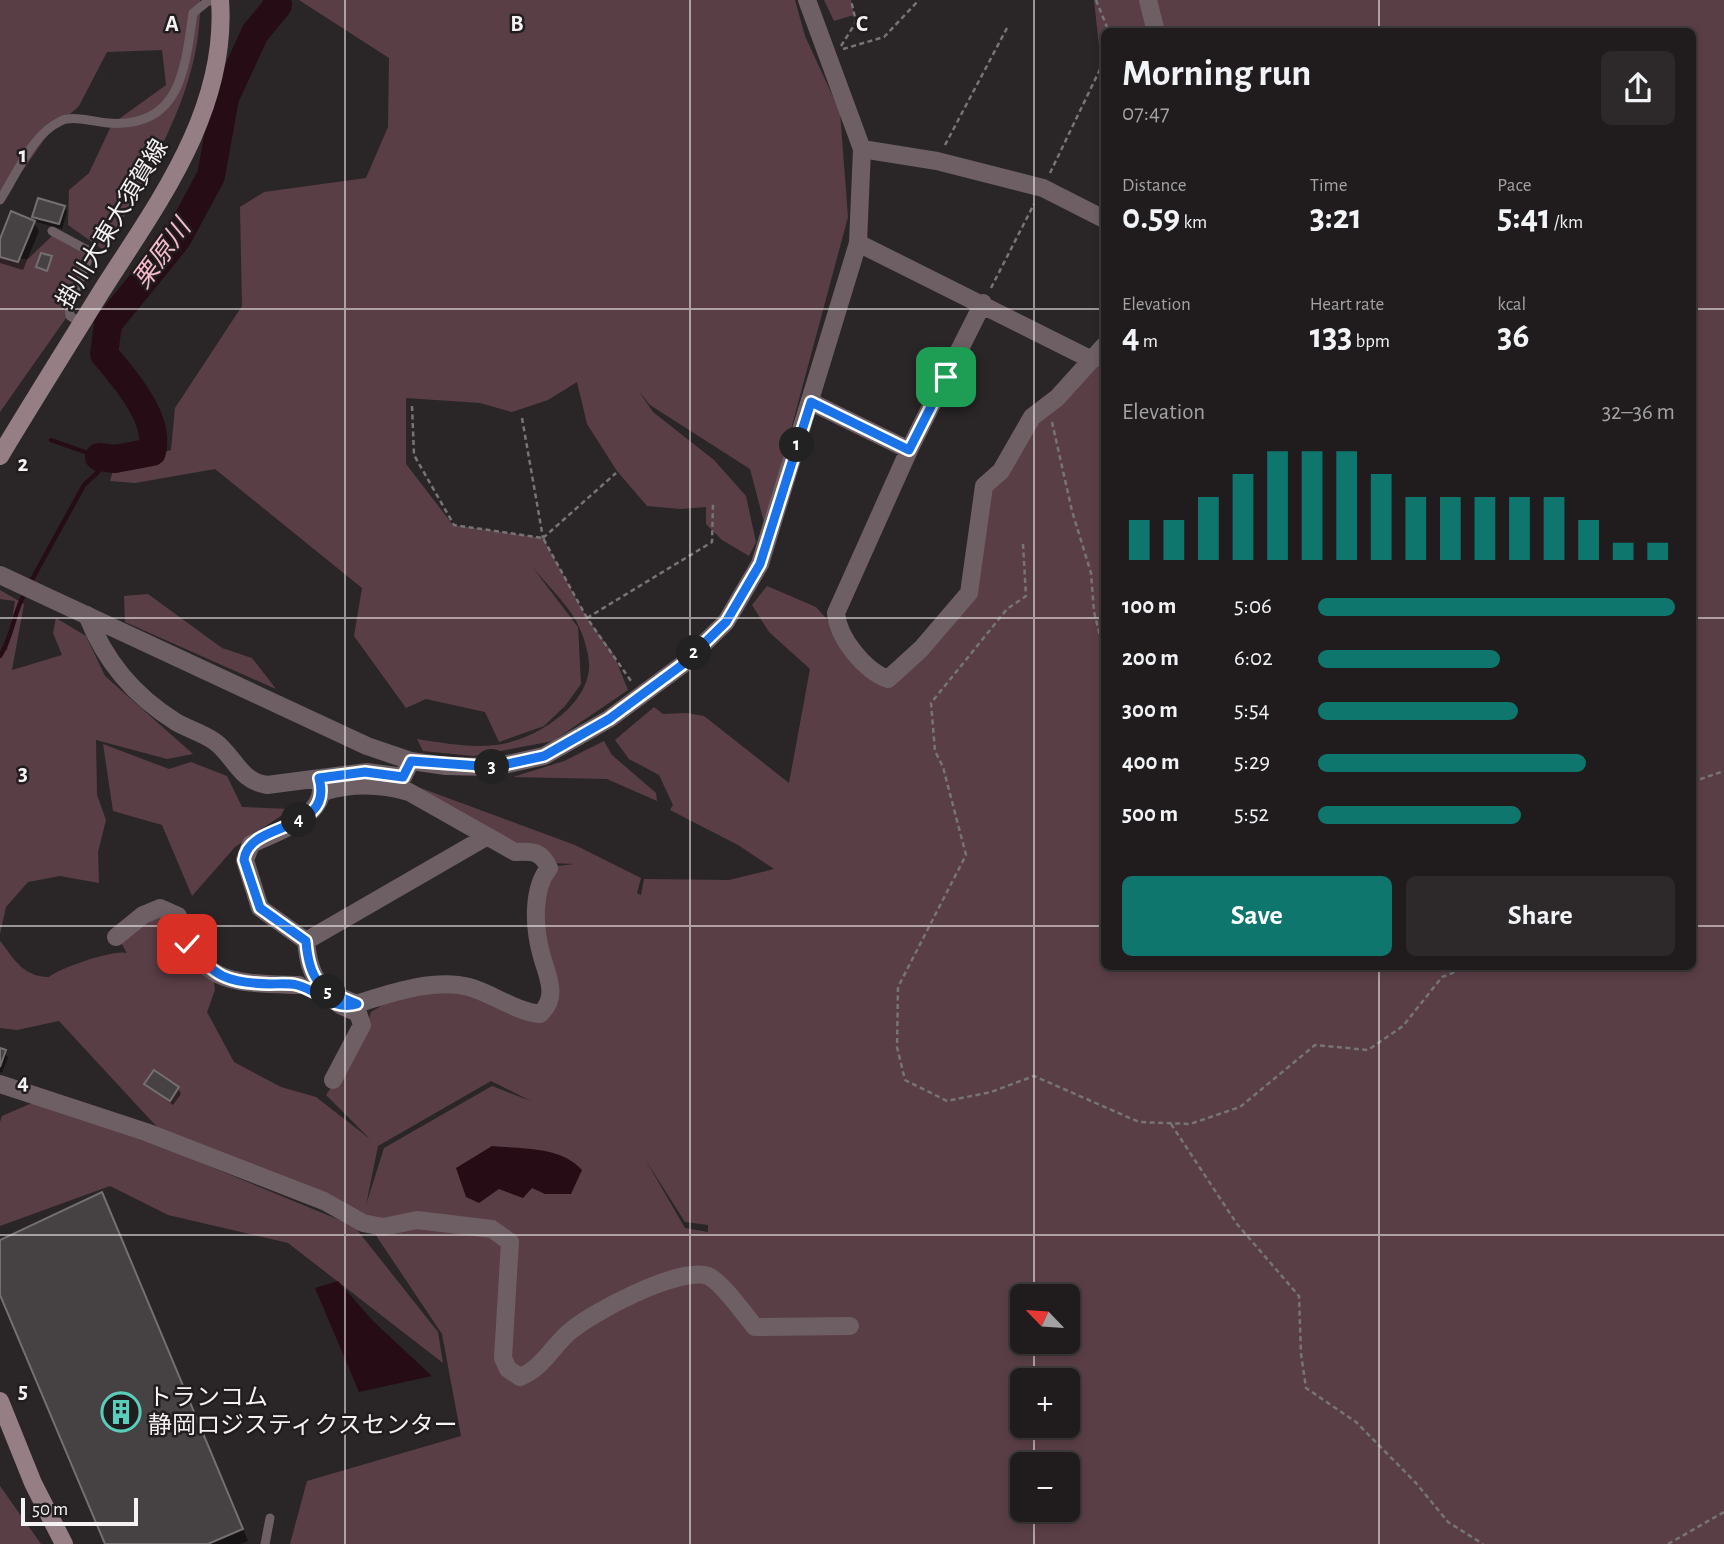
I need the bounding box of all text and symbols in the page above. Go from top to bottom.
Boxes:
text: A [165,13,179,36]
text: B [510,13,524,36]
text: C [856,13,868,36]
button: share [1601,51,1675,125]
text: Morning run [1122,55,1311,93]
text: 07:47 [1122,102,1170,125]
street label: 掛川大東大須賀線 [52,135,173,312]
text: 1 [19,144,27,167]
text: Distance [1122,176,1186,195]
text: Time [1310,176,1348,195]
text: Pace [1497,176,1532,195]
text: 0.59 [1122,200,1180,235]
text: 3:21 [1310,200,1362,235]
text: 5:41 [1497,200,1551,235]
water label: 栗原川 [129,212,197,293]
text: km [1180,213,1207,232]
text: /km [1551,213,1583,232]
text: Elevation [1122,295,1191,314]
text: Heart rate [1310,295,1384,314]
text: kcal [1497,295,1526,314]
text: 4 [1122,319,1140,354]
text: 133 [1310,319,1352,354]
text: 36 [1497,319,1529,354]
text: m [1140,332,1158,351]
text: bpm [1352,332,1390,351]
pin [916,347,976,407]
icon: arrive [927,358,965,396]
text: Elevation [1122,401,1205,424]
text: 32–36 m [1602,401,1675,424]
pin: 1 [780,428,814,462]
text: 1 [793,435,800,454]
text: 2 [18,453,29,476]
text: 100 m [1122,595,1176,618]
text: 5:06 [1234,595,1272,618]
pin: 2 [676,636,712,670]
text: 2 [689,643,698,662]
text: 200 m [1122,647,1179,670]
text: 6:02 [1234,647,1273,670]
text: 300 m [1122,699,1178,722]
text: 5:54 [1234,699,1270,722]
pin: 3 [475,750,510,784]
text: 400 m [1122,751,1180,774]
text: 5:29 [1234,751,1270,774]
text: 3 [487,757,496,776]
text: 3 [18,762,28,785]
pin: 4 [282,802,316,838]
text: 500 m [1122,803,1178,826]
text: 5:52 [1234,803,1269,826]
text: 4 [294,810,303,829]
button: Save [1122,876,1392,956]
button: Share [1406,876,1675,956]
pin [157,914,217,974]
icon: check [168,925,206,963]
pin: 5 [310,974,346,1010]
text: 5 [323,982,332,1001]
text: 4 [17,1071,29,1094]
north arrow [1010,1284,1080,1354]
map controls [1010,1284,1080,1522]
button: + [1010,1368,1080,1438]
text: 5 [18,1380,28,1403]
place label: トランコム 静岡ロジスティクスセンター [148,1386,458,1438]
building icon: トランコム 静岡ロジスティクスセンター [100,1391,142,1433]
button: − [1010,1452,1080,1522]
scale bar [21,1495,138,1527]
text: 50 m [32,1500,68,1519]

